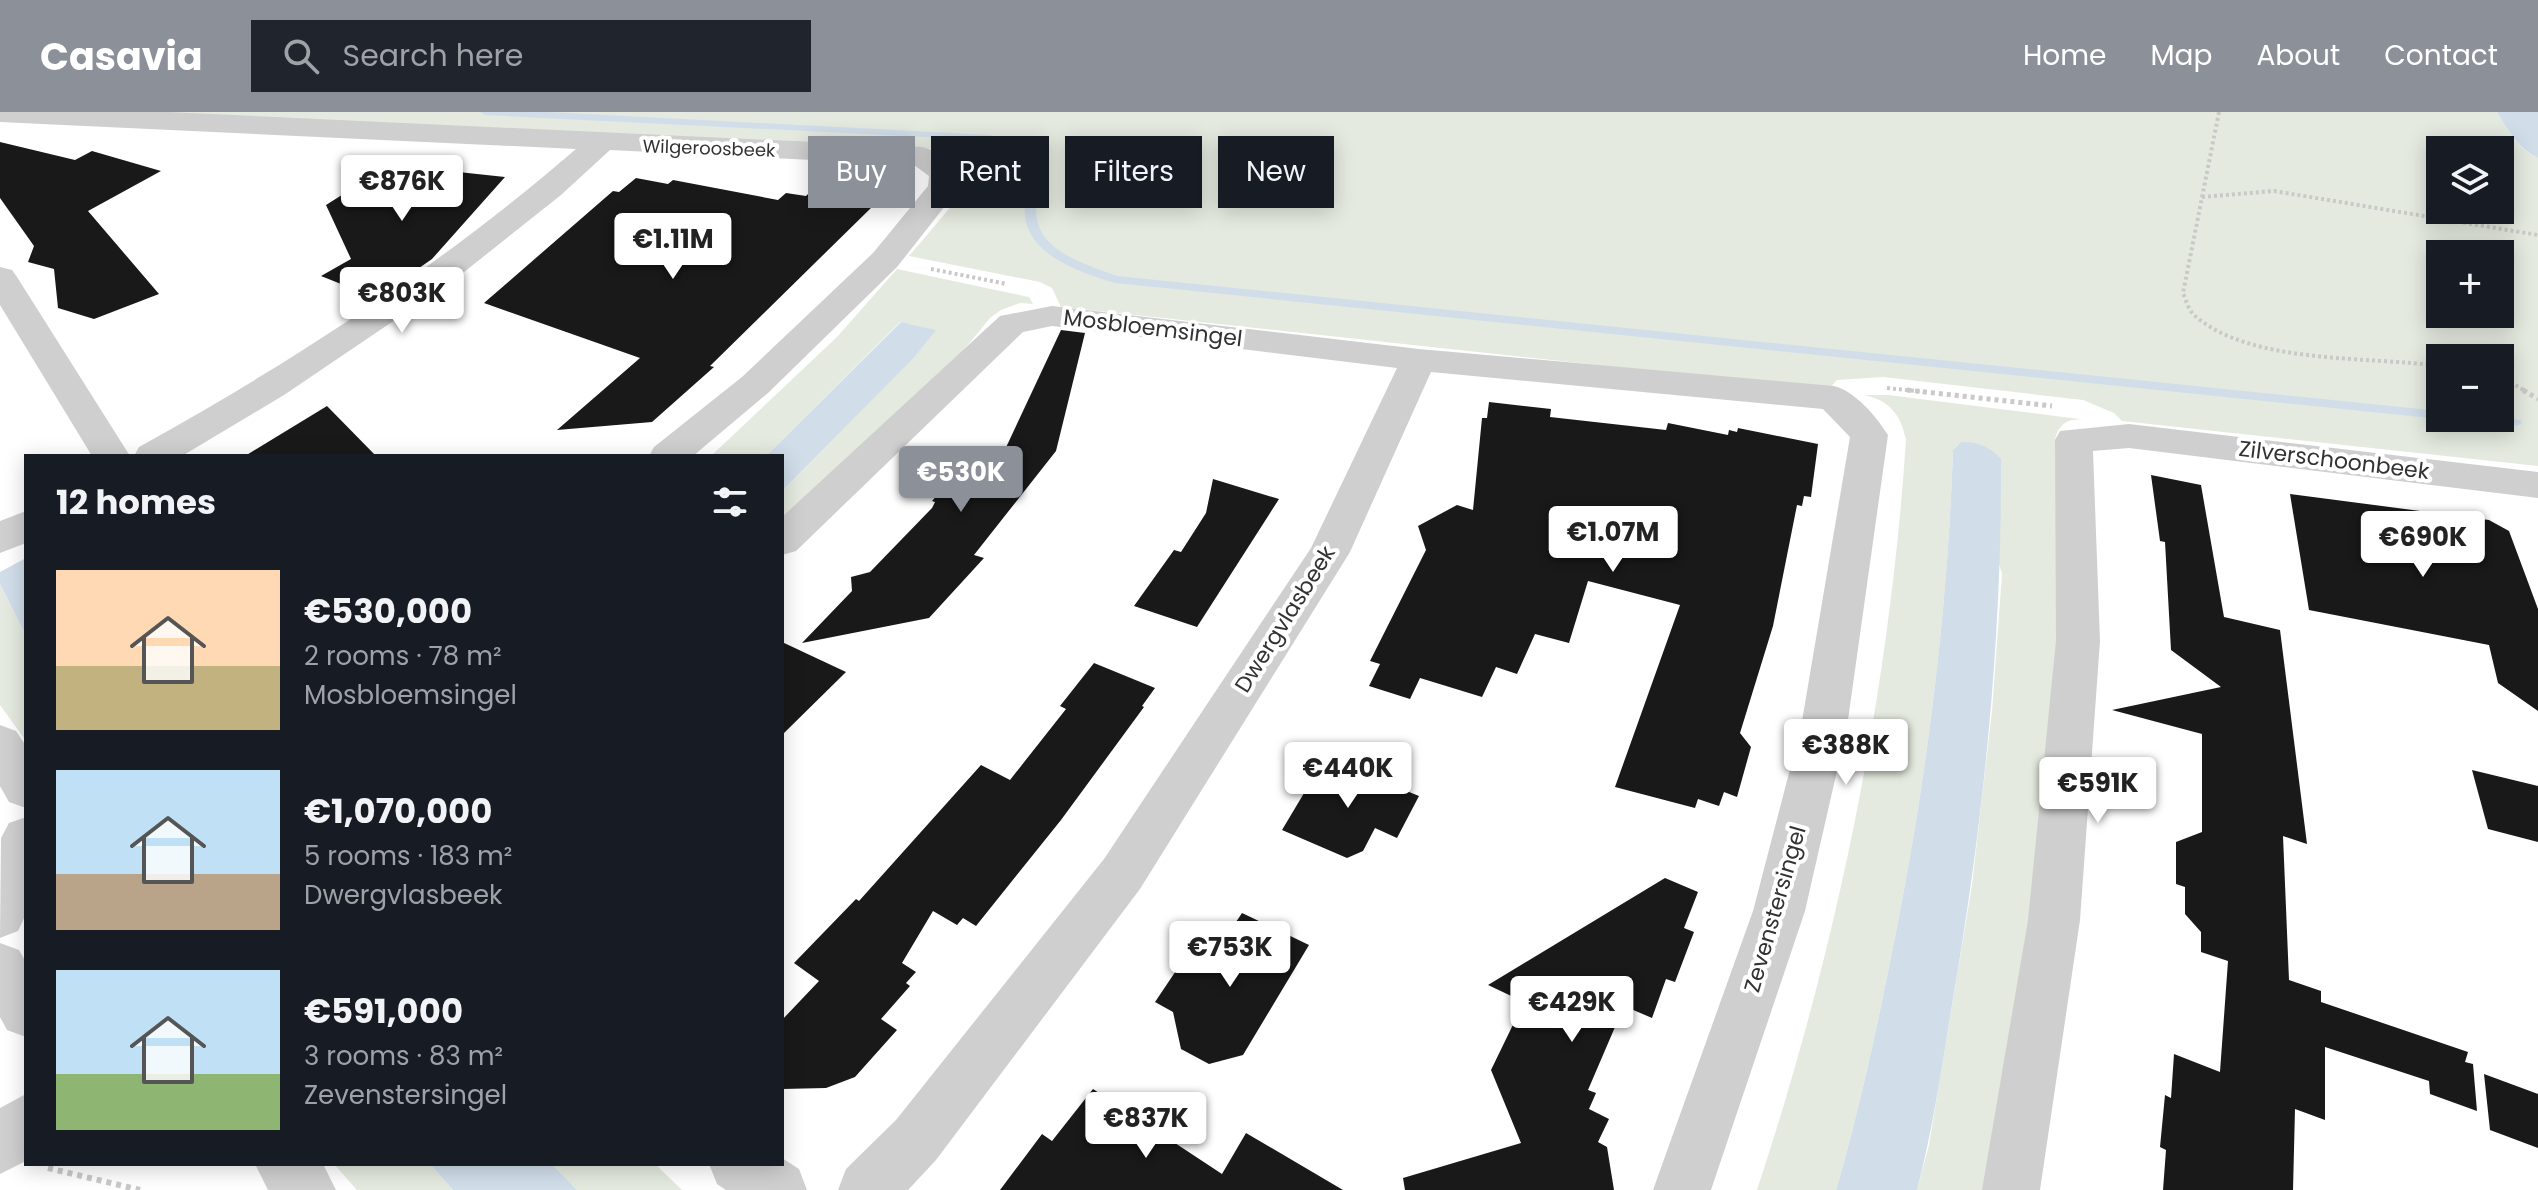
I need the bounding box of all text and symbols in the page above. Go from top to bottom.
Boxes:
search box [251,20,811,92]
text: Casavia [40,30,203,83]
icon: search [279,34,323,78]
text: Search here [343,34,523,77]
text: Home [2023,36,2106,75]
text: Map [2150,36,2212,75]
text: About [2256,36,2340,75]
text: Contact [2384,36,2498,75]
street label: Wilgeroosbeek [642,133,776,163]
chip: Buy [808,136,915,208]
chip: Rent [931,136,1049,208]
chip: Filters [1065,136,1202,208]
chip: New [1218,136,1334,208]
map controls [2426,136,2514,432]
button: layers [2426,136,2514,224]
pin: €876K [346,155,458,223]
text: €876K [359,163,445,199]
pin: €1.11M [608,213,738,281]
text: €1.11M [632,221,714,257]
button: + [2426,240,2514,328]
pin: €803K [346,267,458,335]
text: €803K [358,275,446,311]
street label: Mosbloemsingel [1062,302,1244,354]
button: − [2426,344,2514,432]
street label: Zilverschoonbeek [2237,433,2432,487]
pin: €530K [905,446,1017,514]
text: €530K [917,454,1005,490]
text: 12 homes [56,478,216,526]
icon: filters [708,480,752,524]
pin: €1.07M [1548,506,1678,574]
pin: €690K [2367,511,2479,579]
text: €1.07M [1567,514,1659,550]
text: €690K [2379,519,2467,555]
street label: Dwergvlasbeek [1227,539,1343,698]
text: €530,000 [304,587,472,635]
icon: home [120,602,216,698]
text: 2 rooms · 78 m² [304,638,502,674]
text: Mosbloemsingel [304,677,517,713]
pin: €388K [1790,719,1902,787]
text: €388K [1802,727,1890,763]
pin: €440K [1292,742,1404,810]
text: €440K [1303,750,1393,786]
pin: €591K [2042,757,2154,825]
text: €591K [2057,765,2139,801]
text: €1,070,000 [304,787,492,835]
icon: home [120,802,216,898]
street label: Zevenstersingel [1736,822,1814,996]
text: 5 rooms · 183 m² [304,838,512,874]
text: Dwergvlasbeek [304,877,502,913]
pin: €753K [1174,921,1286,989]
text: €753K [1187,929,1273,965]
pin: €429K [1516,976,1628,1044]
text: €429K [1528,984,1616,1020]
text: €591,000 [304,987,463,1035]
icon: home [120,1002,216,1098]
text: 3 rooms · 83 m² [304,1038,503,1074]
text: Zevenstersingel [304,1077,507,1113]
pin: €837K [1090,1092,1202,1160]
text: €837K [1103,1100,1189,1136]

